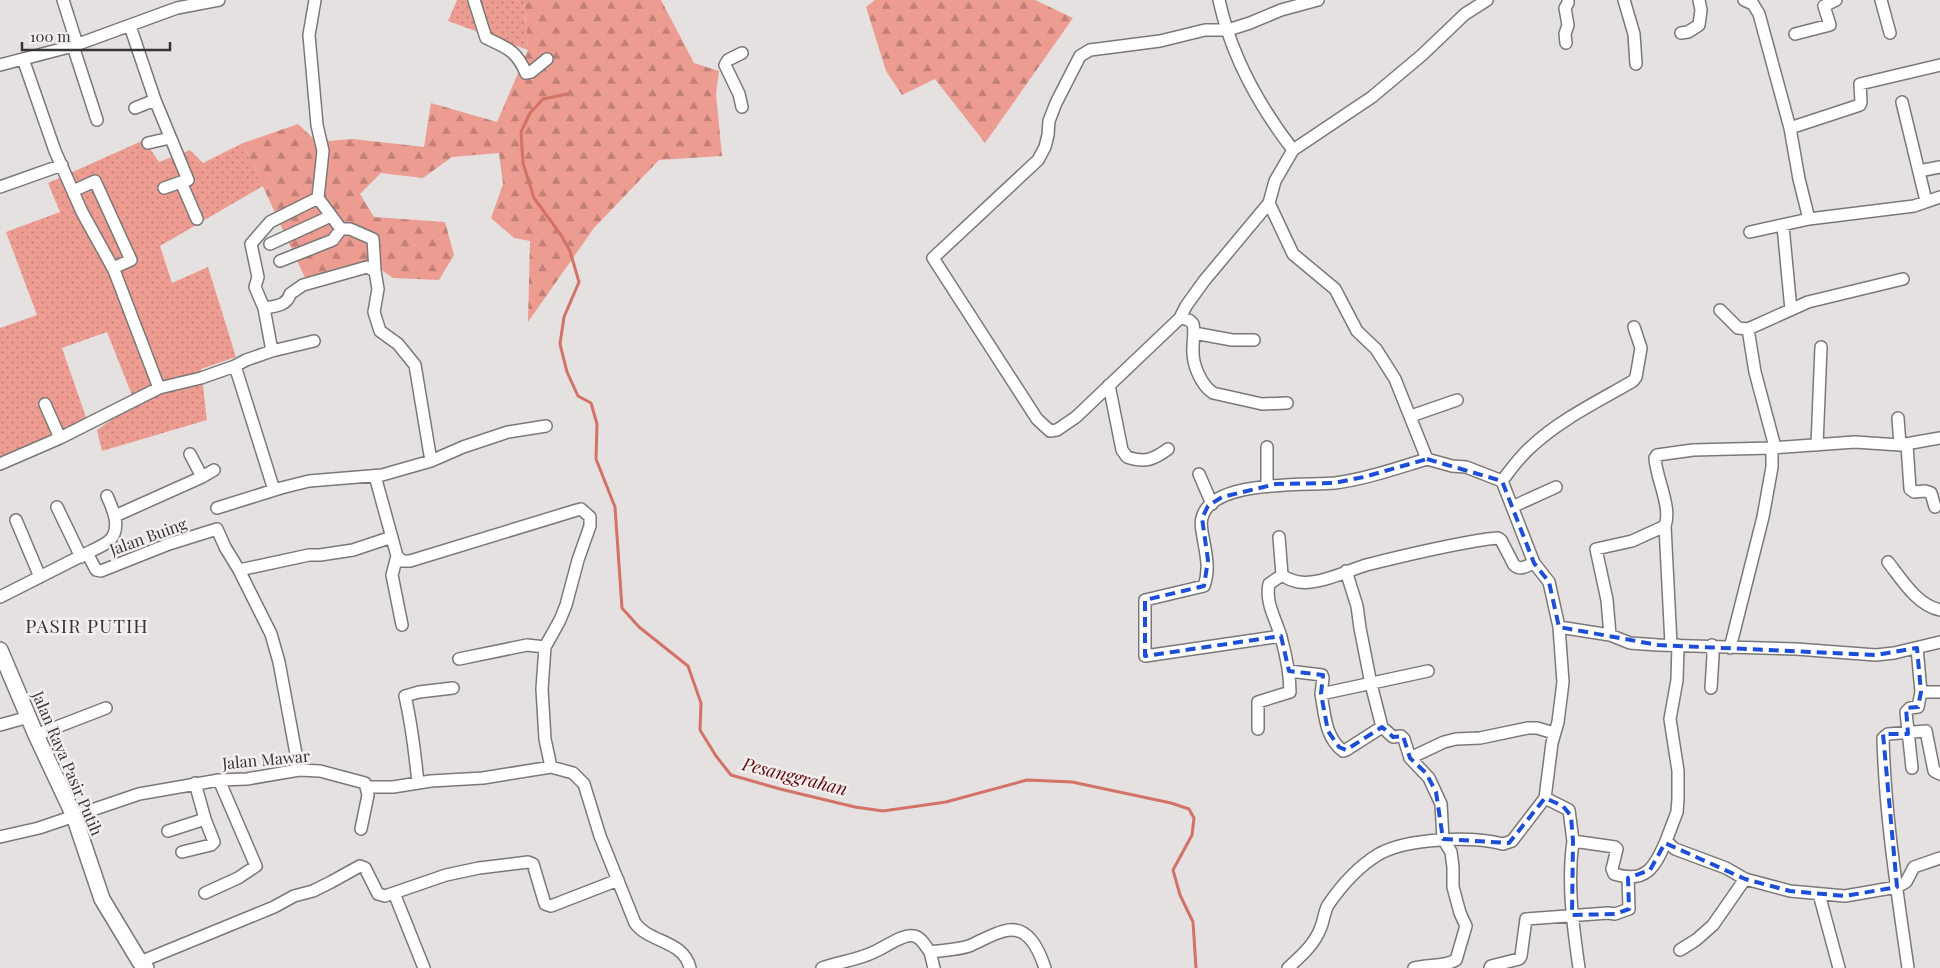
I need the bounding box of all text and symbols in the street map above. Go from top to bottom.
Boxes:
scale bar [22,20,170,52]
text: 100 m [30,26,71,46]
street label: Jalan Buing [106,512,190,560]
district label: PASIR PUTIH [25,612,149,638]
street label: Jalan Raya Pasir Putih [28,687,108,839]
street label: Jalan Mawar [220,745,311,773]
water label: Pesanggrahan [739,751,850,801]

